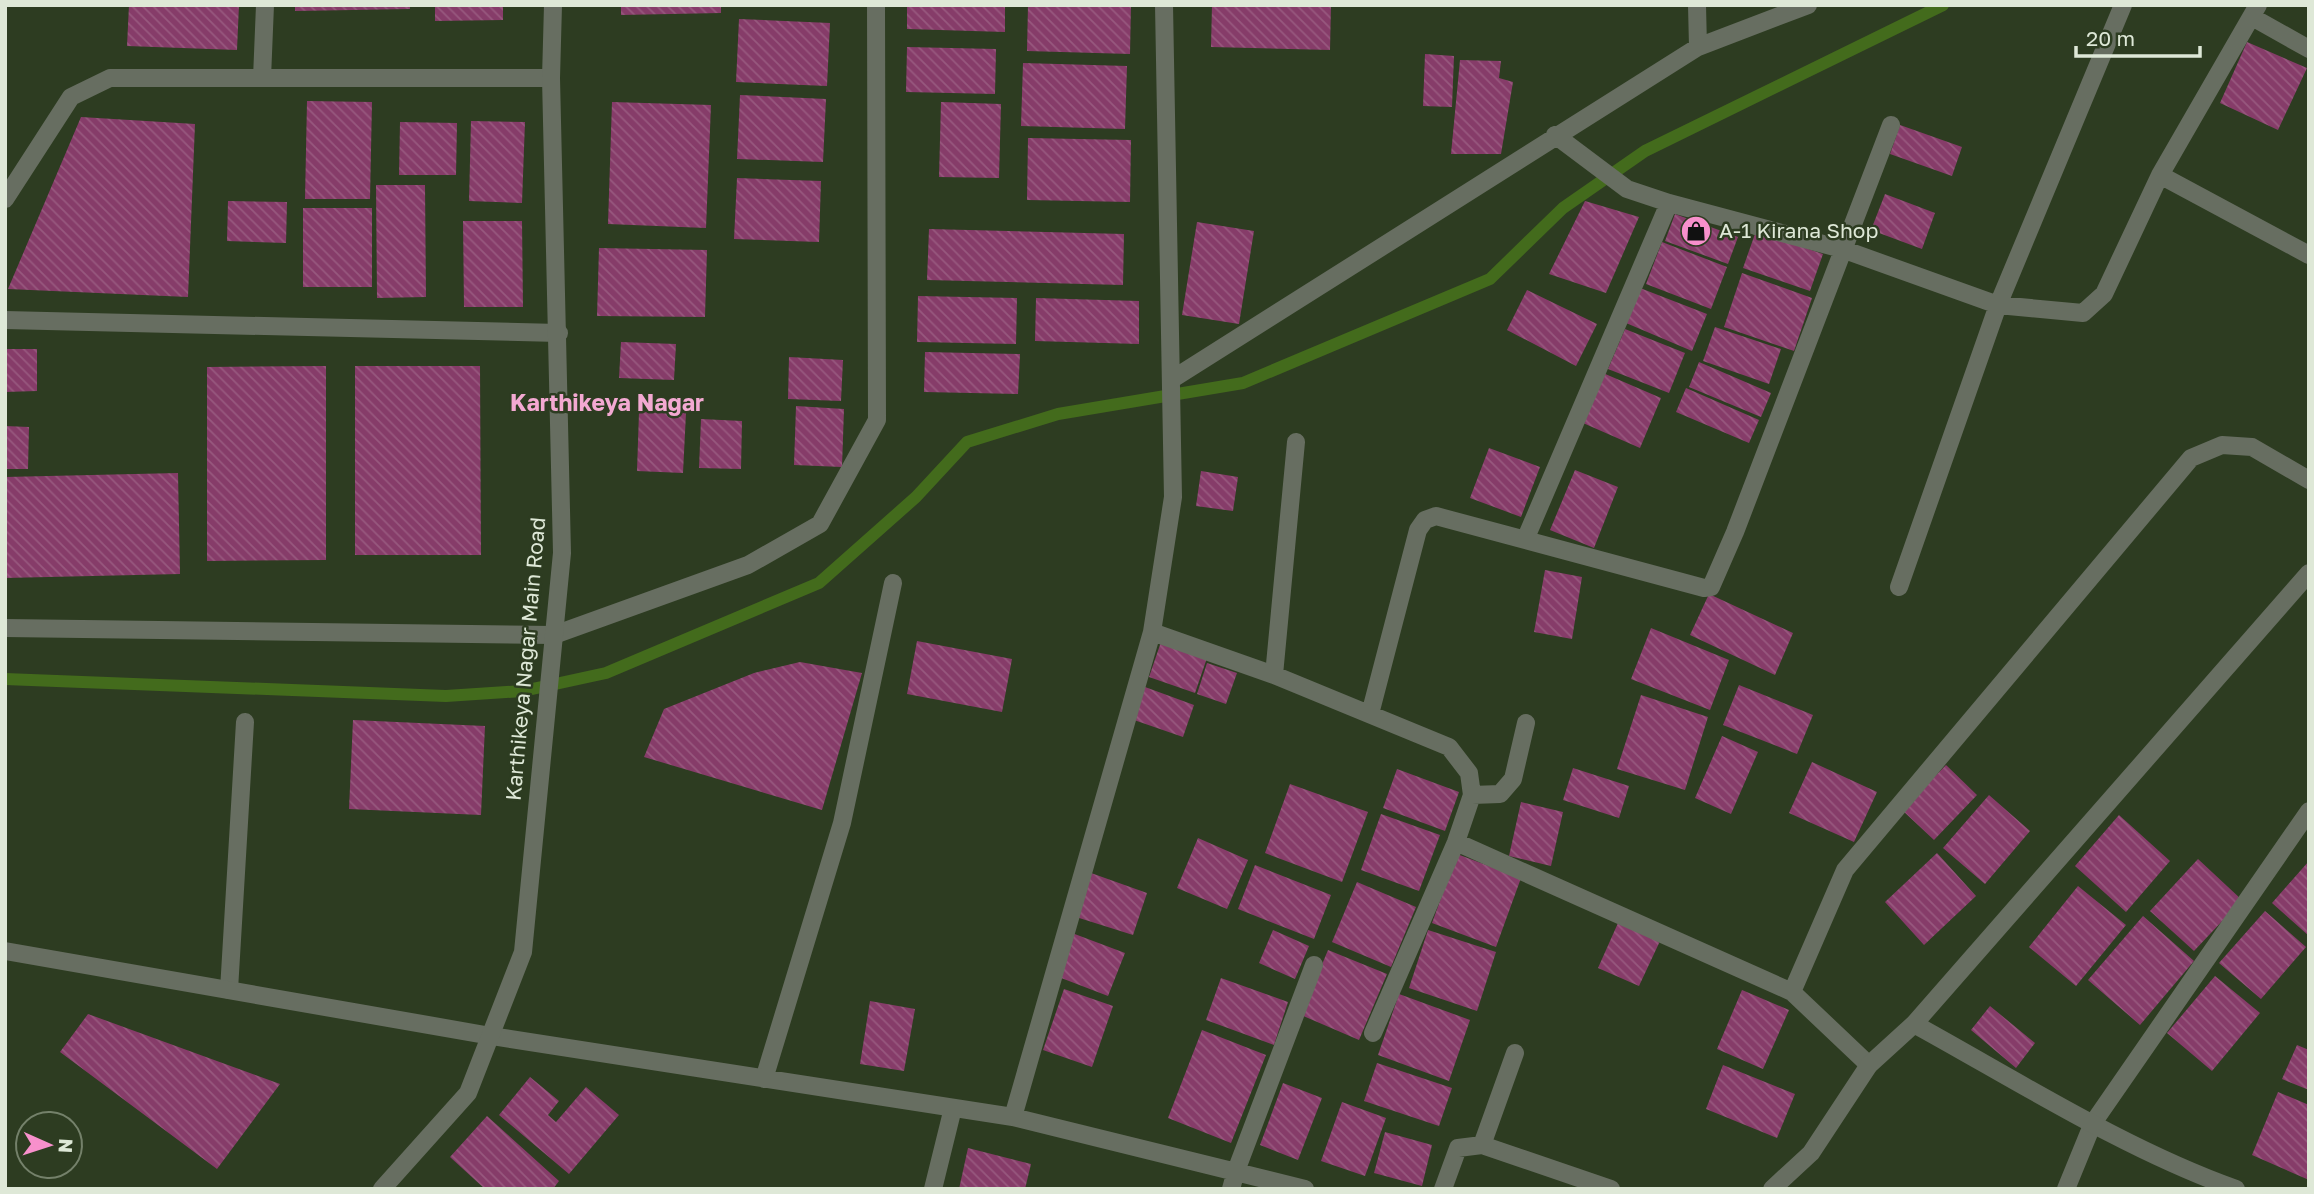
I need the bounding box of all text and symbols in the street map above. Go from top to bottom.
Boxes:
scale bar [2076,14,2200,58]
text: 20 m [2086,25,2135,51]
shop icon: A-1 Kirana Shop [1679,214,1713,248]
place label: A-1 Kirana Shop [1719,217,1878,243]
district label: Karthikeya Nagar [510,388,704,416]
street label: Karthikeya Nagar Main Road [500,516,550,802]
north arrow [14,1110,84,1180]
text: N [55,1138,78,1154]

